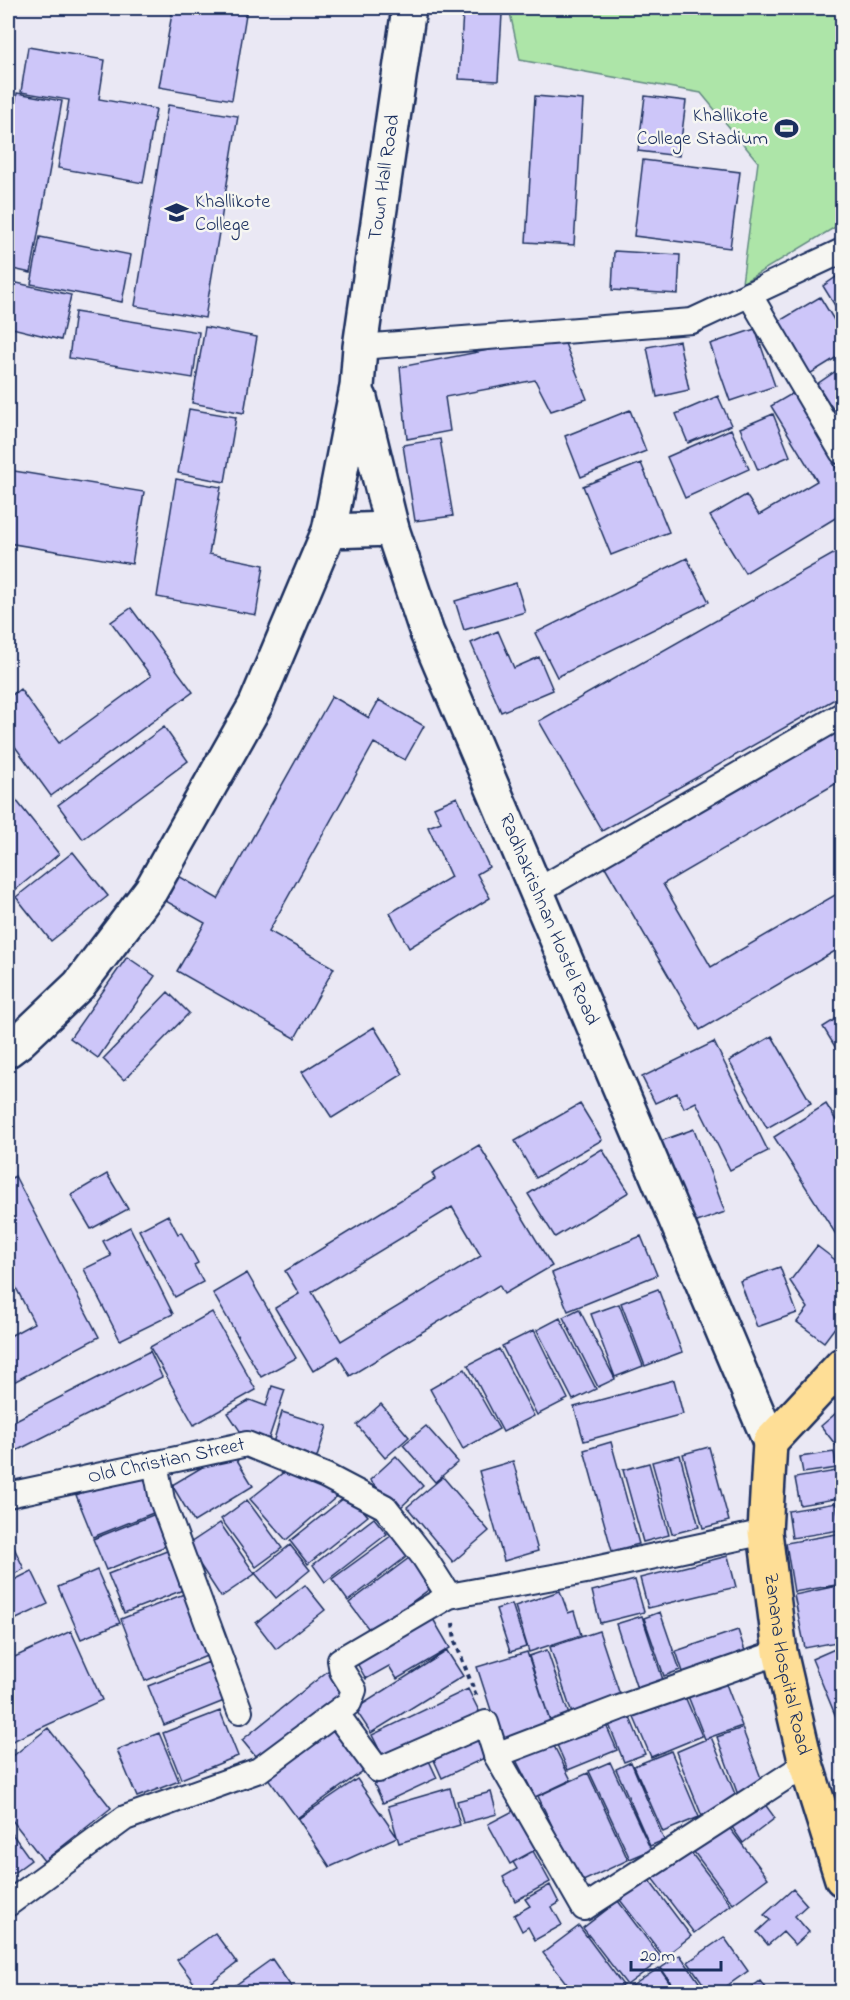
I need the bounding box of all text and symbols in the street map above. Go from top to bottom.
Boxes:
place label: Khallikote College Stadium [636,102,768,155]
street label: Town Hall Road [361,113,408,242]
sports icon: Khallikote College Stadium [773,115,799,141]
place label: Khallikote College [195,188,270,241]
school or university icon: Khallikote College [164,200,190,226]
street label: Radhakrishnan Hostel Road [491,810,606,1030]
street label: Old Christian Street [85,1430,248,1492]
street label: Zanana Hospital Road [756,1571,818,1758]
scale bar [631,1934,721,1972]
text: 20 m [640,1944,675,1970]

